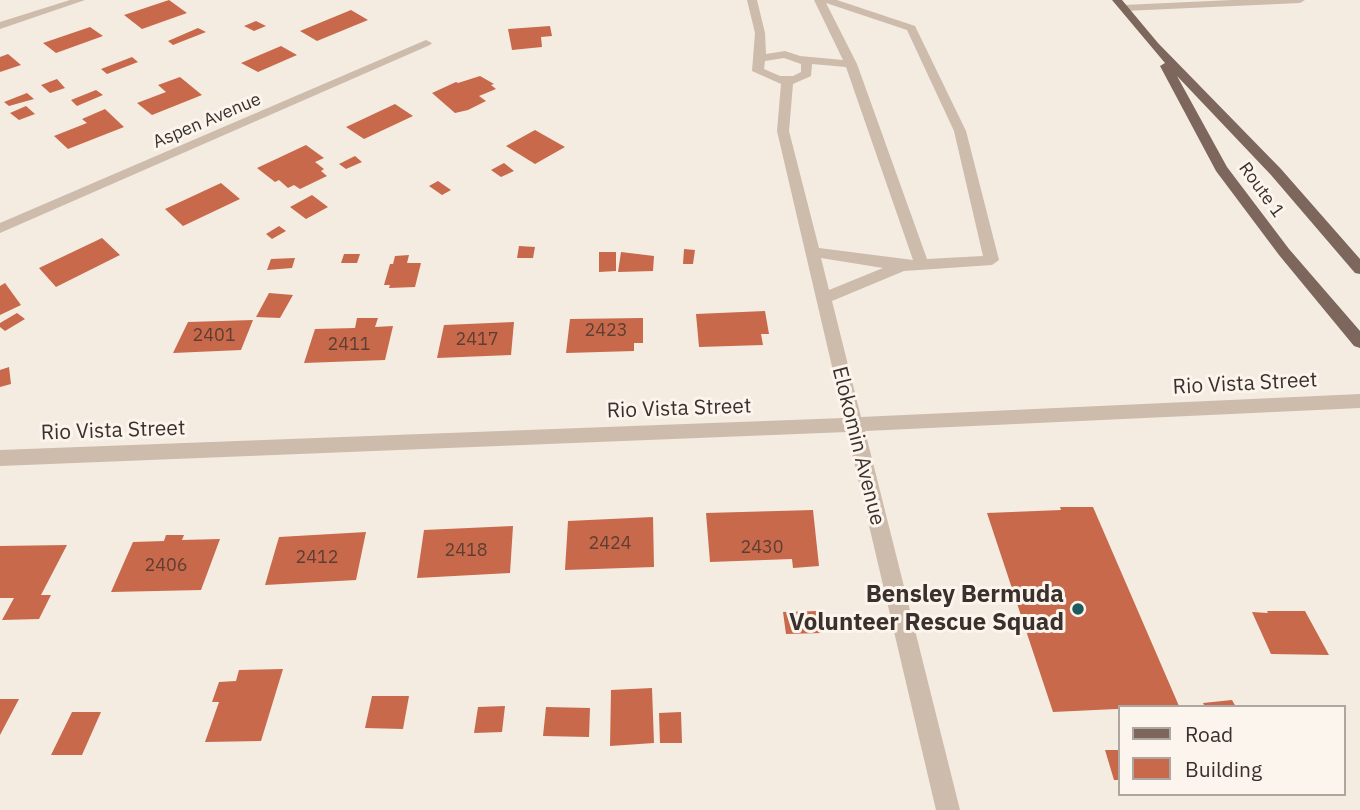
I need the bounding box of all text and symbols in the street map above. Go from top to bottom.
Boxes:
street label: Aspen Avenue [150,89,264,153]
street label: Route 1 [1234,158,1288,222]
house number: 2423 [584,320,628,342]
house number: 2401 [192,325,236,347]
house number: 2417 [455,329,499,351]
house number: 2411 [327,334,371,356]
street label: Elokomin Avenue [826,364,890,528]
street label: Rio Vista Street [1172,368,1318,400]
street label: Rio Vista Street [606,394,752,424]
street label: Rio Vista Street [40,416,186,446]
house number: 2424 [588,533,632,555]
house number: 2430 [740,537,784,559]
house number: 2418 [444,540,488,562]
house number: 2412 [295,547,339,569]
house number: 2406 [144,555,188,577]
place label: Bensley Bermuda Volunteer Rescue Squad [789,581,1064,637]
marker: Bensley Bermuda Volunteer Rescue Squad [1070,601,1086,617]
legend [1118,705,1346,796]
text: Road [1185,720,1233,748]
text: Building [1185,755,1262,783]

